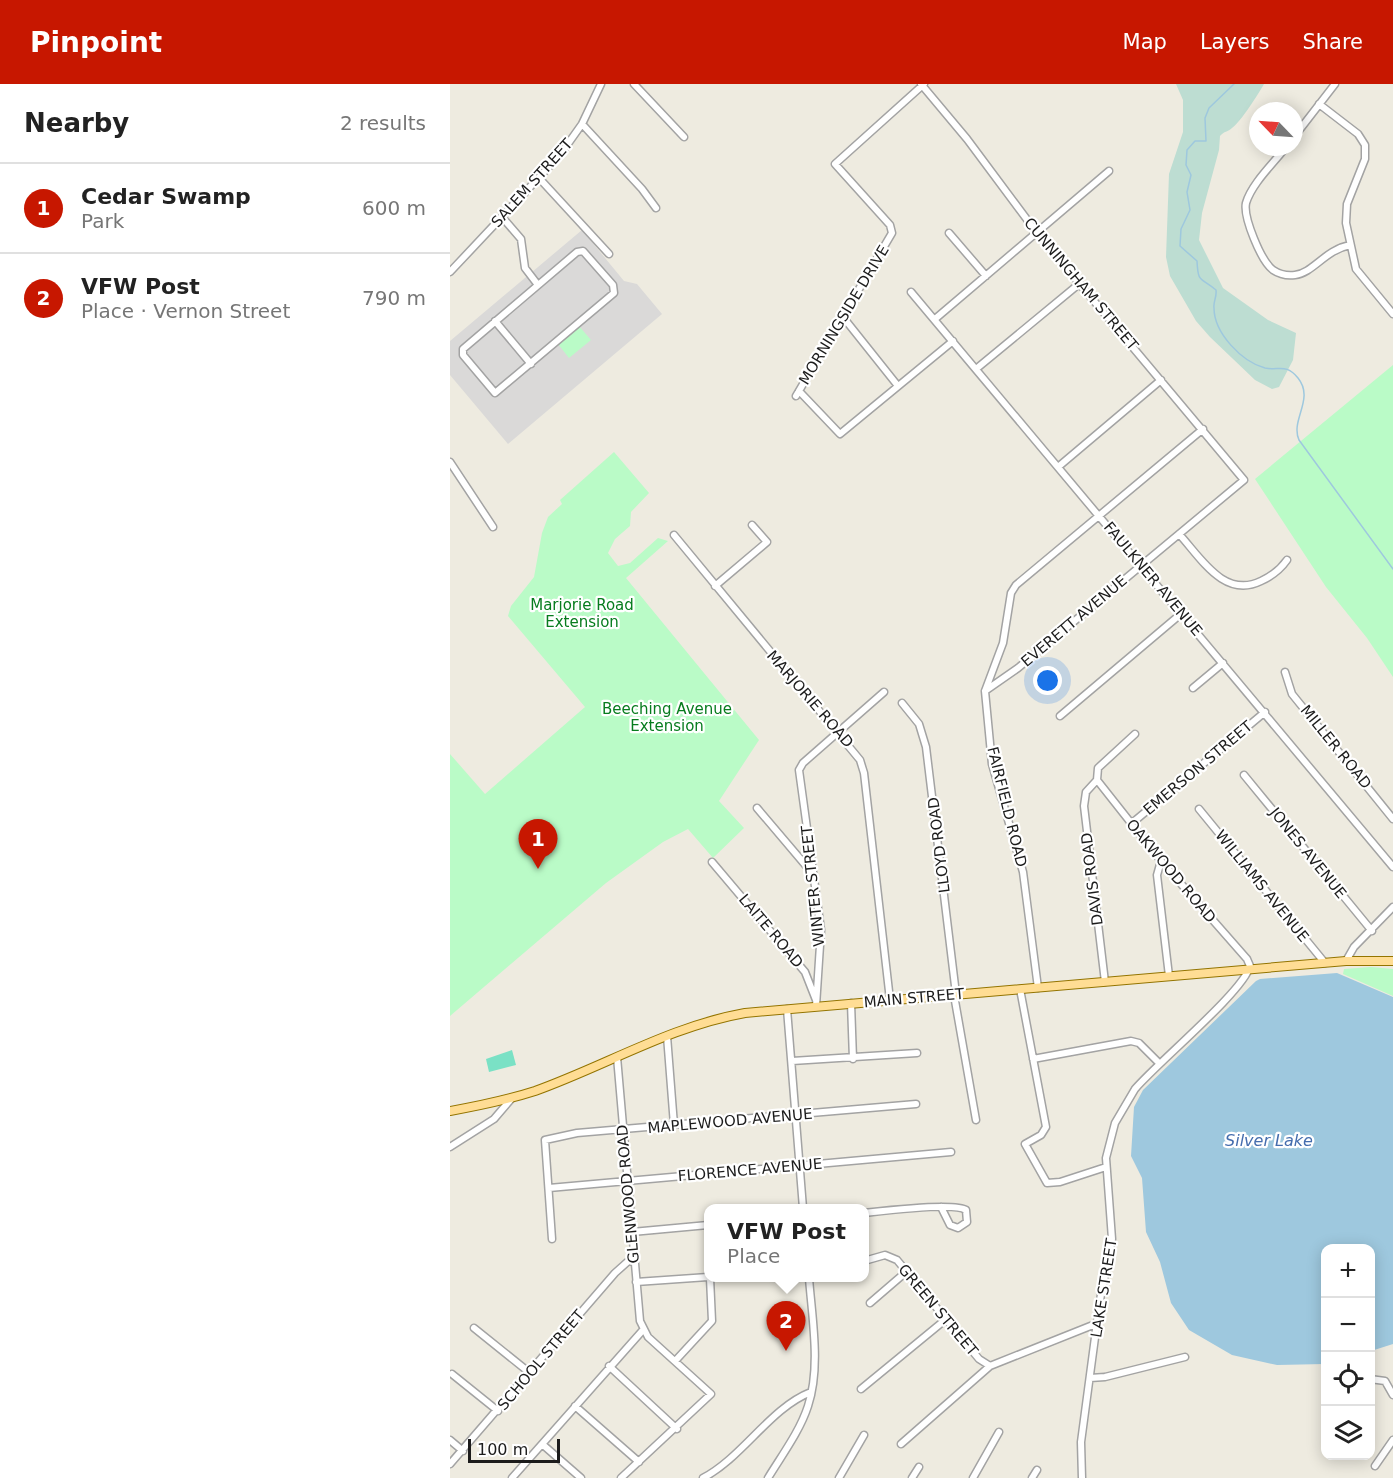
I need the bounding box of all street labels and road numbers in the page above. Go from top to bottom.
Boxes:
street label: SALEM STREET [488,134,577,231]
street label: CUNNINGHAM STREET [1020,214,1142,355]
street label: MORNINGSIDE DRIVE [795,242,893,388]
street label: FAULKNER AVENUE [1100,518,1206,640]
street label: EVERETT AVENUE [1017,571,1131,671]
street label: MARJORIE ROAD [763,647,857,751]
street label: MILLER ROAD [1297,701,1375,793]
street label: EMERSON STREET [1140,717,1257,819]
street label: FAIRFIELD ROAD [983,745,1031,869]
street label: LLOYD ROAD [924,796,954,894]
street label: JONES AVENUE [1265,803,1350,902]
street label: OAKWOOD ROAD [1122,816,1220,926]
street label: WINTER STREET [798,824,828,947]
street label: WILLIAMS AVENUE [1211,826,1313,946]
street label: DAVIS ROAD [1077,832,1107,926]
street label: LAITE ROAD [735,891,807,971]
street label: MAIN STREET [863,985,966,1011]
street label: MAPLEWOOD AVENUE [647,1105,813,1137]
street label: GLENWOOD ROAD [613,1124,643,1264]
street label: FLORENCE AVENUE [677,1155,823,1185]
street label: LAKE STREET [1087,1236,1121,1339]
street label: GREEN STREET [894,1260,982,1360]
street label: SCHOOL STREET [494,1306,589,1414]

